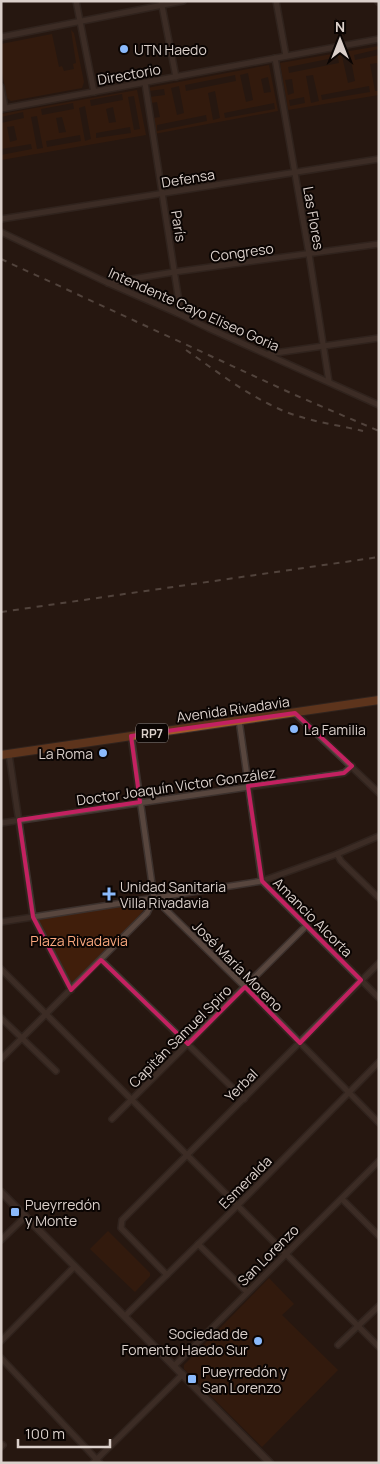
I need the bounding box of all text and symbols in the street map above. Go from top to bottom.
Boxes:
north arrow [315,15,365,65]
text: N [335,17,345,36]
place label: UTN Haedo [134,40,207,59]
marker: UTN Haedo [118,43,130,55]
street label: Directorio [96,59,162,89]
street label: Defensa [160,164,216,192]
street label: Las Flores [299,185,329,251]
street label: París [167,209,191,243]
street label: Congreso [209,238,275,266]
street label: Intendente Cayo Eliseo Goria [106,263,282,355]
street label: Avenida Rivadavia [175,692,291,726]
place label: La Familia [304,720,366,739]
marker: La Familia [288,723,300,735]
road number: RP7 [136,724,168,742]
place label: La Roma [39,744,93,763]
marker: La Roma [97,747,109,759]
street label: Doctor Joaquín Victor González [75,763,277,809]
street label: Amancio Alcorta [269,873,357,961]
place label: Unidad Sanitaria Villa Rivadavia [120,877,226,912]
marker: Unidad Sanitaria Villa Rivadavia [102,887,116,901]
street label: José María Moreno [189,917,287,1015]
park label: Plaza Rivadavia [30,931,128,950]
street label: Capitán Samuel Spiro [124,980,236,1092]
street label: Yerbal [220,1064,262,1106]
street label: Esmeralda [215,1152,275,1212]
place label: Pueyrredón y Monte [25,1195,100,1230]
marker: Pueyrredón y Monte [9,1206,21,1218]
street label: San Lorenzo [233,1220,303,1290]
place label: Sociedad de Fomento Haedo Sur [121,1324,248,1359]
marker: Sociedad de Fomento Haedo Sur [252,1335,264,1347]
place label: Pueyrredón y San Lorenzo [202,1362,288,1397]
marker: Pueyrredón y San Lorenzo [186,1373,198,1385]
scale bar [18,1416,110,1448]
text: 100 m [25,1423,65,1444]

